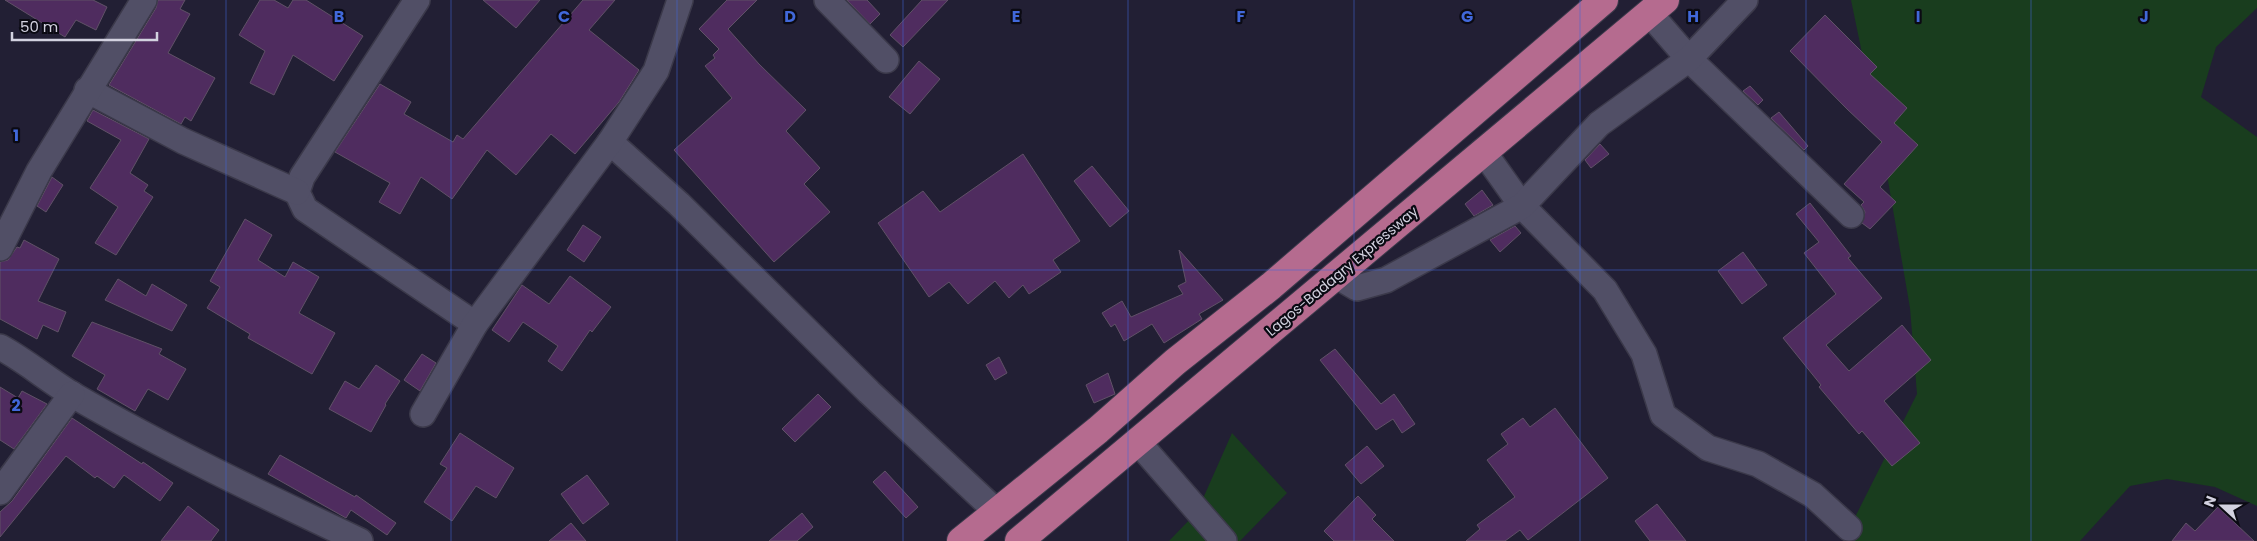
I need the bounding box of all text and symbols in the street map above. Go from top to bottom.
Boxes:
text: B [334,5,344,28]
text: C [558,5,570,28]
text: D [784,5,796,28]
text: E [1012,5,1020,28]
text: F [1237,5,1246,28]
text: G [1461,5,1473,28]
text: H [1687,5,1699,28]
text: I [1916,5,1920,28]
text: J [2139,5,2149,28]
scale bar [12,10,158,42]
text: 50 m [20,16,58,37]
text: 1 [13,124,19,147]
street label: Lagos-Badagry Expressway [1262,201,1422,341]
text: 2 [11,394,21,417]
north arrow [2197,481,2247,531]
text: N [2199,493,2221,510]

